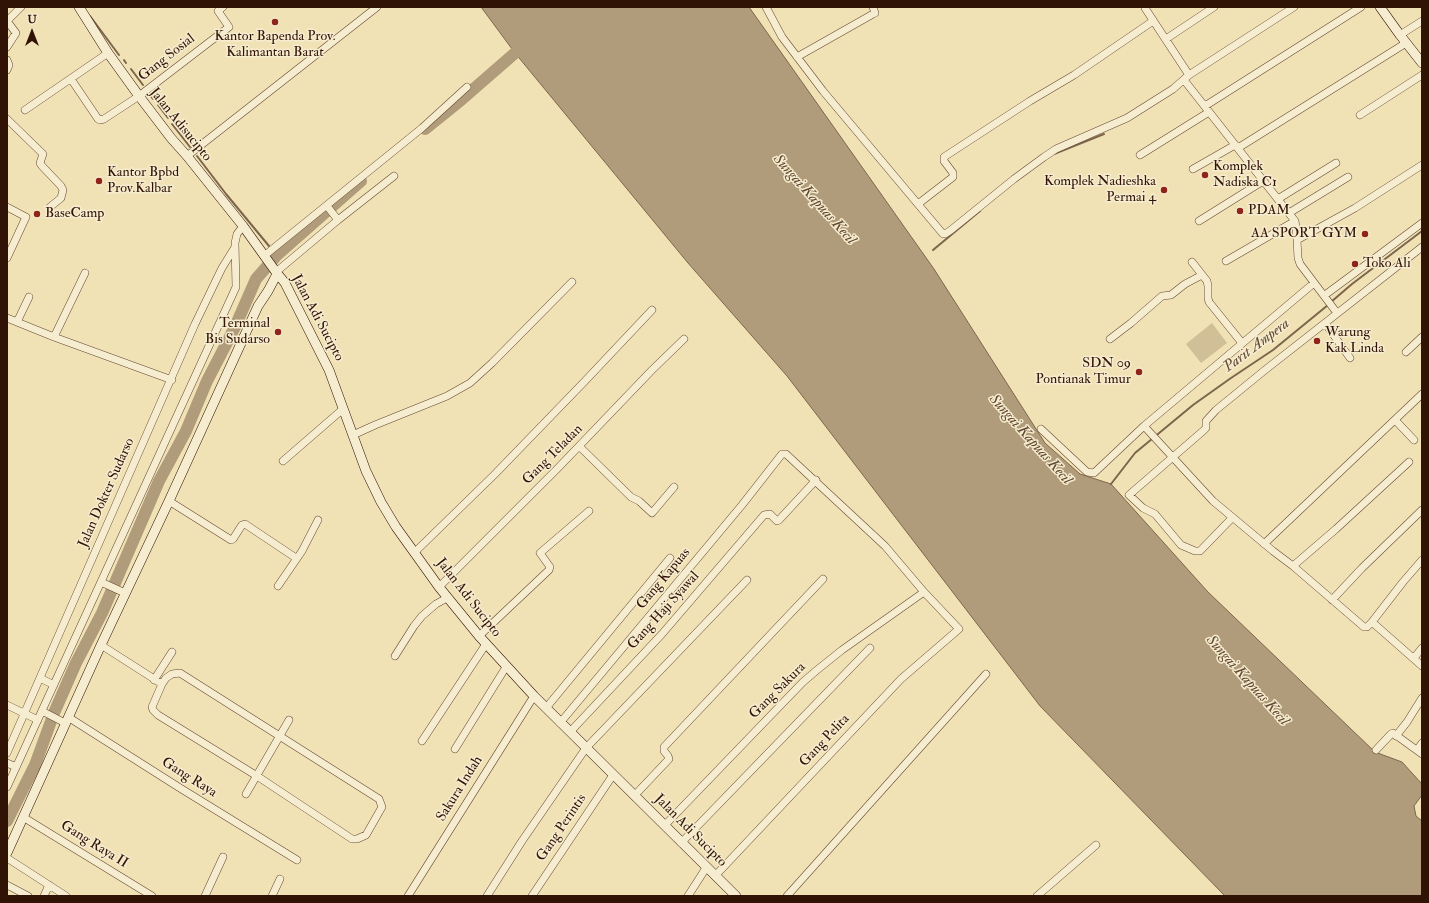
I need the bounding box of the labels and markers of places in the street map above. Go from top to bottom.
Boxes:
marker: Kantor Bapenda Prov. Kalimantan Barat [270,17,280,27]
place label: Kantor Bapenda Prov. Kalimantan Barat [215,29,335,62]
place label: Komplek Nadiska C1 [1213,159,1277,192]
place label: Kantor Bpbd Prov.Kalbar [107,165,179,198]
marker: Komplek Nadiska C1 [1200,170,1210,180]
place label: Komplek Nadieshka Permai 4 [1044,174,1156,206]
marker: Kantor Bpbd Prov.Kalbar [94,176,104,186]
marker: Komplek Nadieshka Permai 4 [1159,185,1169,195]
place label: PDAM [1248,203,1290,219]
place label: BaseCamp [45,206,104,222]
marker: PDAM [1235,206,1245,216]
marker: BaseCamp [32,209,42,219]
place label: AA SPORT GYM [1251,226,1357,242]
marker: AA SPORT GYM [1360,229,1370,239]
place label: Toko Ali [1363,256,1411,272]
marker: Toko Ali [1350,259,1360,269]
place label: Terminal Bis Sudarso [205,316,270,348]
place label: Warung Kak Linda [1325,325,1384,358]
marker: Terminal Bis Sudarso [273,327,283,337]
marker: Warung Kak Linda [1312,336,1322,346]
place label: SDN 09 Pontianak Timur [1036,356,1131,388]
marker: SDN 09 Pontianak Timur [1134,367,1144,377]

